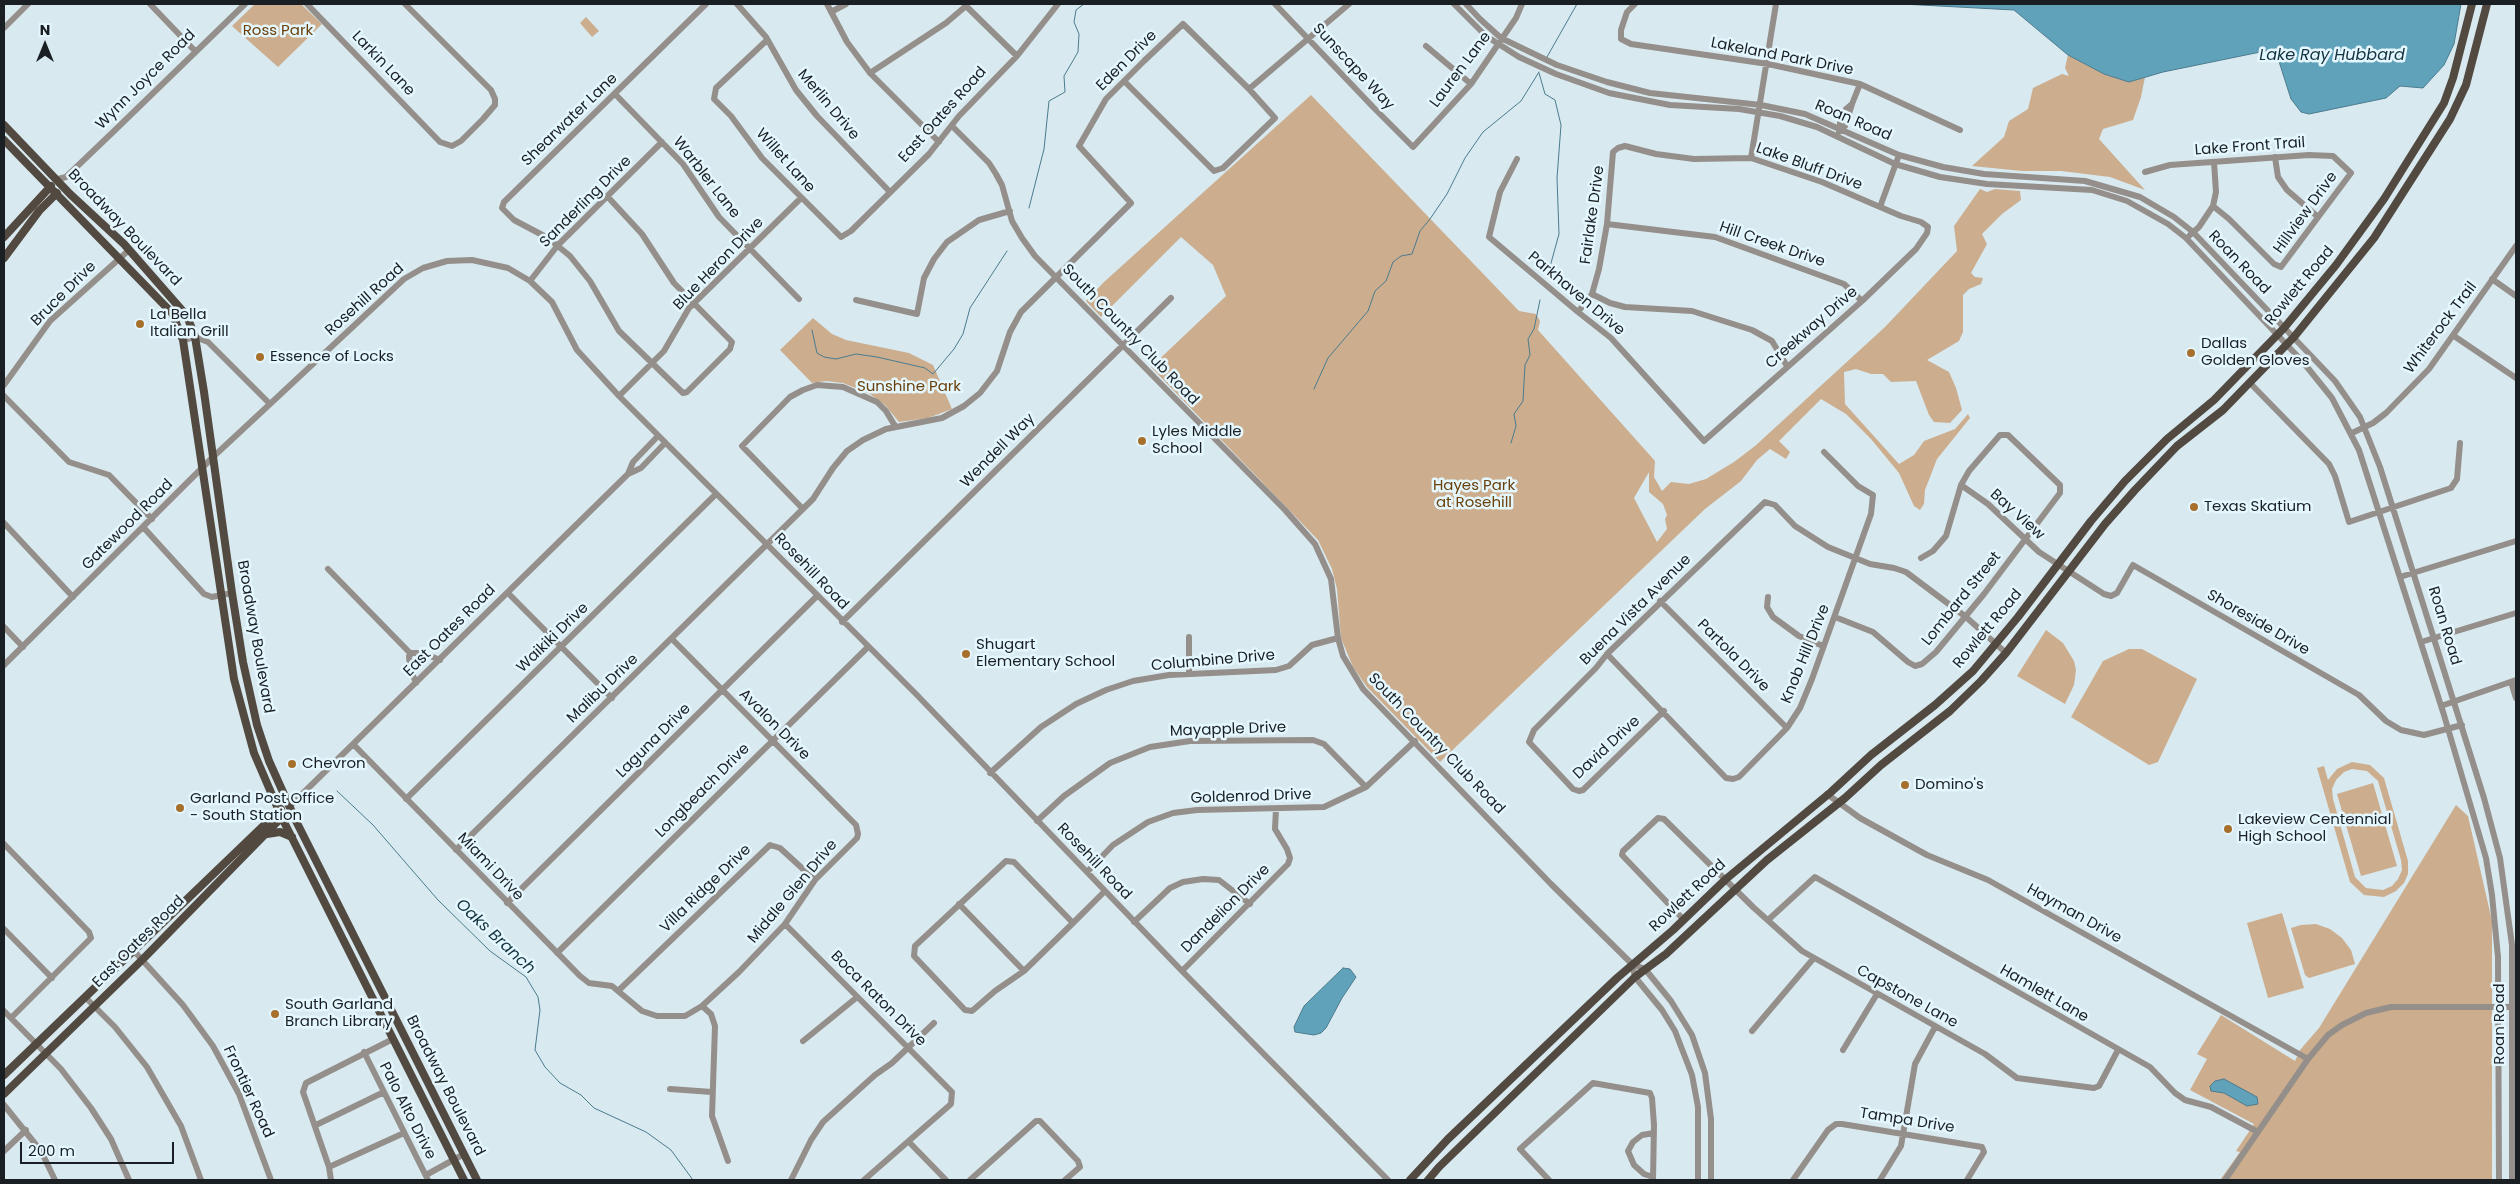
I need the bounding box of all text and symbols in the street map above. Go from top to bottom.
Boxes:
north arrow [20,20,70,70]
text: N [40,20,50,40]
street label: Sunscape Way [1308,20,1398,114]
park label: Ross Park [243,22,313,40]
street label: Wynn Joyce Road [92,26,200,134]
street label: Eden Drive [1093,27,1161,95]
street label: Larkin Lane [348,28,418,100]
street label: Lauren Lane [1427,29,1495,111]
street label: Lakeland Park Drive [1709,34,1855,80]
water label: Lake Ray Hubbard [2259,46,2405,66]
street label: East Oates Road [895,63,991,167]
street label: Merlin Drive [793,66,863,144]
street label: Shearwater Lane [519,70,621,170]
street label: Roan Road [1812,97,1894,145]
street label: Willet Lane [752,125,818,197]
street label: Warbler Lane [669,134,743,222]
street label: Lake Front Trail [2194,134,2306,160]
street label: Lake Bluff Drive [1753,139,1865,195]
street label: Sanderling Drive [536,152,636,252]
street label: Fairlake Drive [1577,165,1609,265]
street label: Broadway Boulevard [64,166,184,290]
street label: Hillview Drive [2270,169,2342,257]
street label: Blue Heron Drive [670,214,768,314]
street label: Hill Creek Drive [1717,218,1827,272]
street label: Roan Road [2204,227,2274,299]
street label: Rowlett Road [2262,243,2338,329]
street label: Parkhaven Drive [1524,248,1628,340]
street label: Bruce Drive [28,258,100,330]
street label: Rosehill Road [322,260,408,340]
street label: South Country Club Road [1058,261,1202,409]
street label: Whiterock Trail [2401,279,2481,377]
street label: Creekway Drive [1762,283,1862,373]
place label: La Bella Italian Grill [150,306,229,341]
marker: La Bella Italian Grill [134,318,146,330]
place label: Dallas Golden Gloves [2201,335,2310,370]
marker: Dallas Golden Gloves [2185,347,2197,359]
place label: Essence of Locks [270,348,394,366]
marker: Essence of Locks [254,351,266,363]
park label: Sunshine Park [857,378,961,396]
street label: Wendell Way [957,410,1039,492]
place label: Lyles Middle School [1152,423,1242,458]
marker: Lyles Middle School [1136,435,1148,447]
street label: Gatewood Road [79,476,177,574]
park label: Hayes Park at Rosehill [1433,477,1515,512]
street label: Bay View [1986,486,2048,544]
place label: Texas Skatium [2204,498,2311,516]
marker: Texas Skatium [2188,501,2200,513]
street label: Rosehill Road [770,530,852,614]
street label: Lombard Street [1919,548,2005,650]
street label: Buena Vista Avenue [1577,551,1695,669]
street label: Broadway Boulevard [233,559,277,715]
street label: East Oates Road [400,581,500,681]
street label: Roan Road [2423,584,2465,668]
street label: Rowlett Road [1950,586,2026,672]
street label: Shoreside Drive [2204,586,2312,660]
street label: Waikiki Drive [513,599,593,677]
street label: Knob Hill Drive [1778,602,1834,706]
street label: Partola Drive [1693,616,1773,696]
place label: Shugart Elementary School [976,636,1115,671]
street label: Columbine Drive [1150,647,1276,675]
marker: Shugart Elementary School [960,648,972,660]
street label: Malibu Drive [564,651,642,727]
street label: South Country Club Road [1364,670,1508,818]
street label: Avalon Drive [735,686,813,764]
street label: Laguna Drive [613,700,695,782]
street label: David Drive [1570,713,1644,783]
street label: Mayapple Drive [1169,719,1287,741]
street label: Longbeach Drive [652,740,754,842]
place label: Chevron [302,755,366,773]
marker: Chevron [286,758,298,770]
place label: Domino's [1915,776,1984,794]
marker: Domino's [1899,779,1911,791]
street label: Goldenrod Drive [1190,786,1312,808]
place label: Garland Post Office - South Station [190,790,334,825]
marker: Garland Post Office - South Station [174,802,186,814]
place label: Lakeview Centennial High School [2238,811,2391,846]
street label: Rosehill Road [1053,820,1135,904]
marker: Lakeview Centennial High School [2222,823,2234,835]
street label: Miami Drive [453,829,527,905]
street label: Middle Glen Drive [744,837,842,947]
street label: Villa Ridge Drive [657,841,755,937]
street label: Rowlett Road [1646,856,1730,936]
street label: Dandelion Drive [1178,861,1274,957]
street label: Hayman Drive [2023,880,2125,948]
street label: East Oates Road [89,892,189,992]
water label: Oaks Branch [451,895,539,979]
street label: Boca Raton Drive [827,948,929,1050]
street label: Hamlett Lane [1996,961,2092,1027]
street label: Capstone Lane [1853,962,1961,1032]
street label: Roan Road [2491,983,2509,1065]
place label: South Garland Branch Library [285,996,393,1031]
marker: South Garland Branch Library [269,1008,281,1020]
street label: Broadway Boulevard [402,1013,488,1159]
street label: Frontier Road [219,1043,277,1141]
street label: Palo Alto Drive [375,1059,439,1163]
street label: Tampa Drive [1858,1105,1956,1137]
scale bar [22,1132,176,1164]
text: 200 m [28,1140,75,1161]

